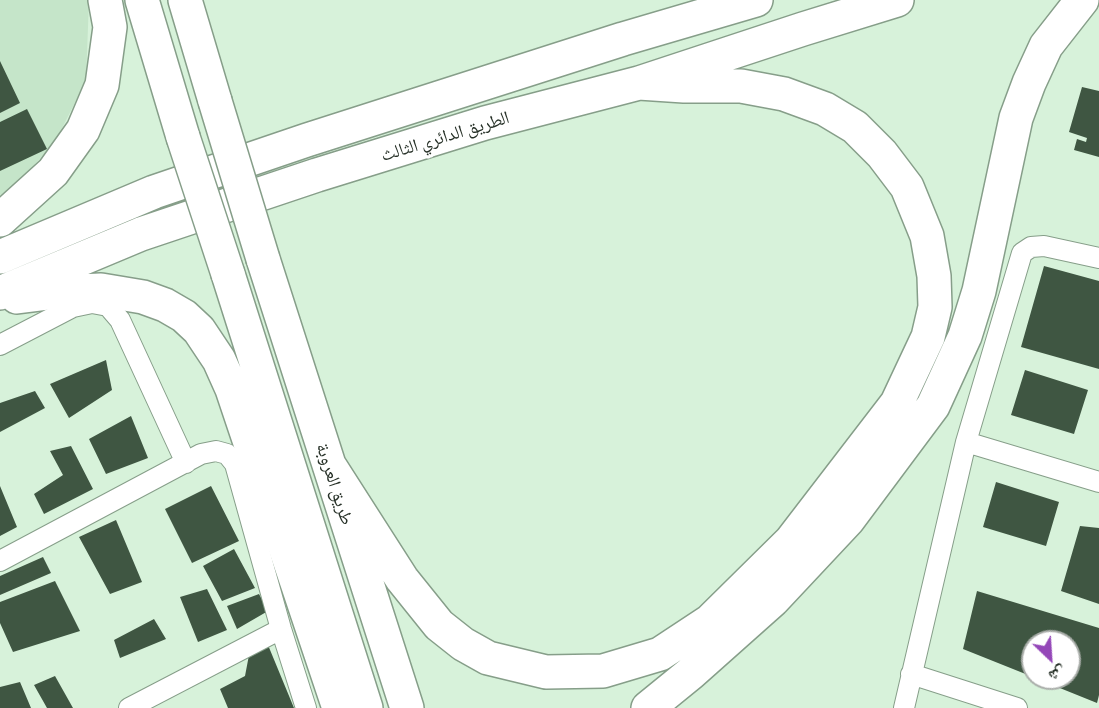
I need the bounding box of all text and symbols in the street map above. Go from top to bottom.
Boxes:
street label: الطريق الدائري الثالث [378,106,512,166]
street label: طريق العروبة [312,440,358,528]
north arrow [1021,630,1081,690]
text: ش [1046,663,1070,687]

